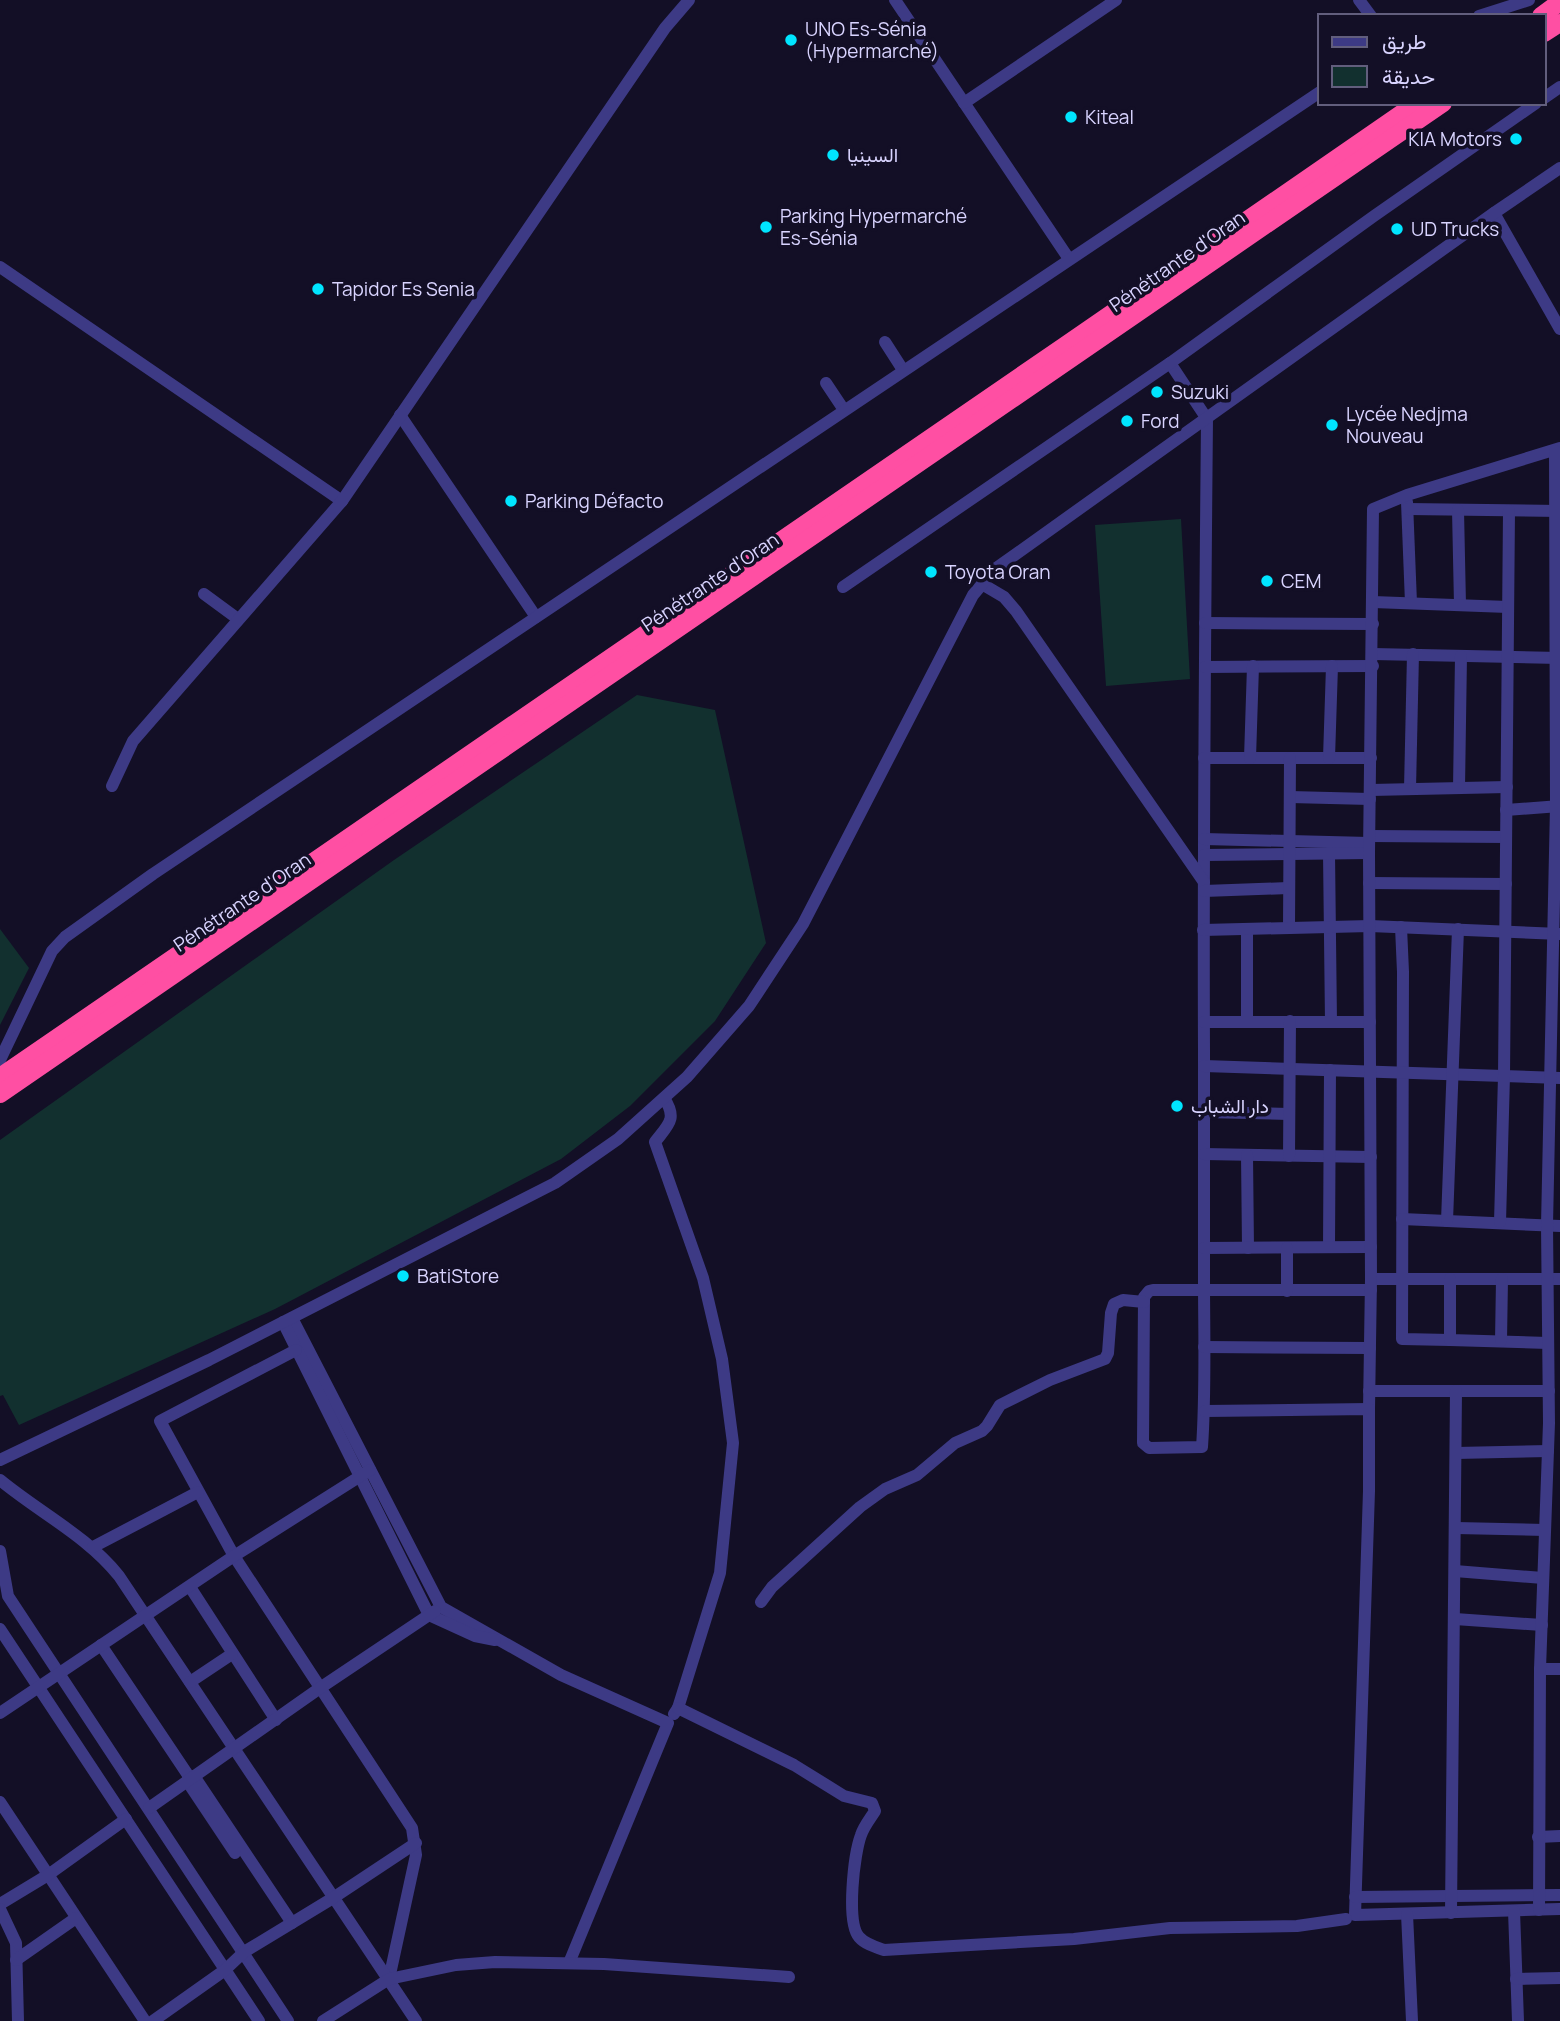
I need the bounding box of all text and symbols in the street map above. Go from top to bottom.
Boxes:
legend [1318,14,1546,105]
place label: UNO Es-Sénia (Hypermarché) [805,16,939,64]
text: طريق [1382,27,1427,55]
marker: UNO Es-Sénia (Hypermarché) [783,32,799,48]
text: حديقة [1382,62,1435,90]
place label: Kiteal [1085,104,1134,130]
marker: Kiteal [1063,109,1079,125]
place label: KIA Motors [1408,126,1502,152]
marker: KIA Motors [1508,131,1524,147]
place label: السينيا [847,142,898,168]
marker: السينيا [825,147,841,163]
place label: Parking Hypermarché Es-Sénia [780,203,967,251]
street label: Pénétrante d'Oran [1104,204,1250,318]
place label: UD Trucks [1411,216,1499,242]
marker: Parking Hypermarché Es-Sénia [758,219,774,235]
marker: UD Trucks [1389,221,1405,237]
place label: Tapidor Es Senia [332,276,475,302]
marker: Tapidor Es Senia [310,281,326,297]
place label: Suzuki [1171,379,1229,405]
marker: Suzuki [1149,384,1165,400]
place label: Lycée Nedjma Nouveau [1346,401,1468,449]
place label: Ford [1141,408,1179,434]
marker: Ford [1119,413,1135,429]
marker: Lycée Nedjma Nouveau [1324,417,1340,433]
place label: Parking Défacto [525,488,664,514]
marker: Parking Défacto [503,493,519,509]
street label: Pénétrante d'Oran [636,526,784,638]
place label: Toyota Oran [945,559,1051,585]
marker: Toyota Oran [923,564,939,580]
place label: CEM [1281,568,1321,594]
marker: CEM [1259,573,1275,589]
street label: Pénétrante d'Oran [168,846,316,958]
place label: دار الشباب [1191,1093,1269,1119]
marker: دار الشباب [1169,1098,1185,1114]
place label: BatiStore [417,1263,499,1289]
marker: BatiStore [395,1268,411,1284]

